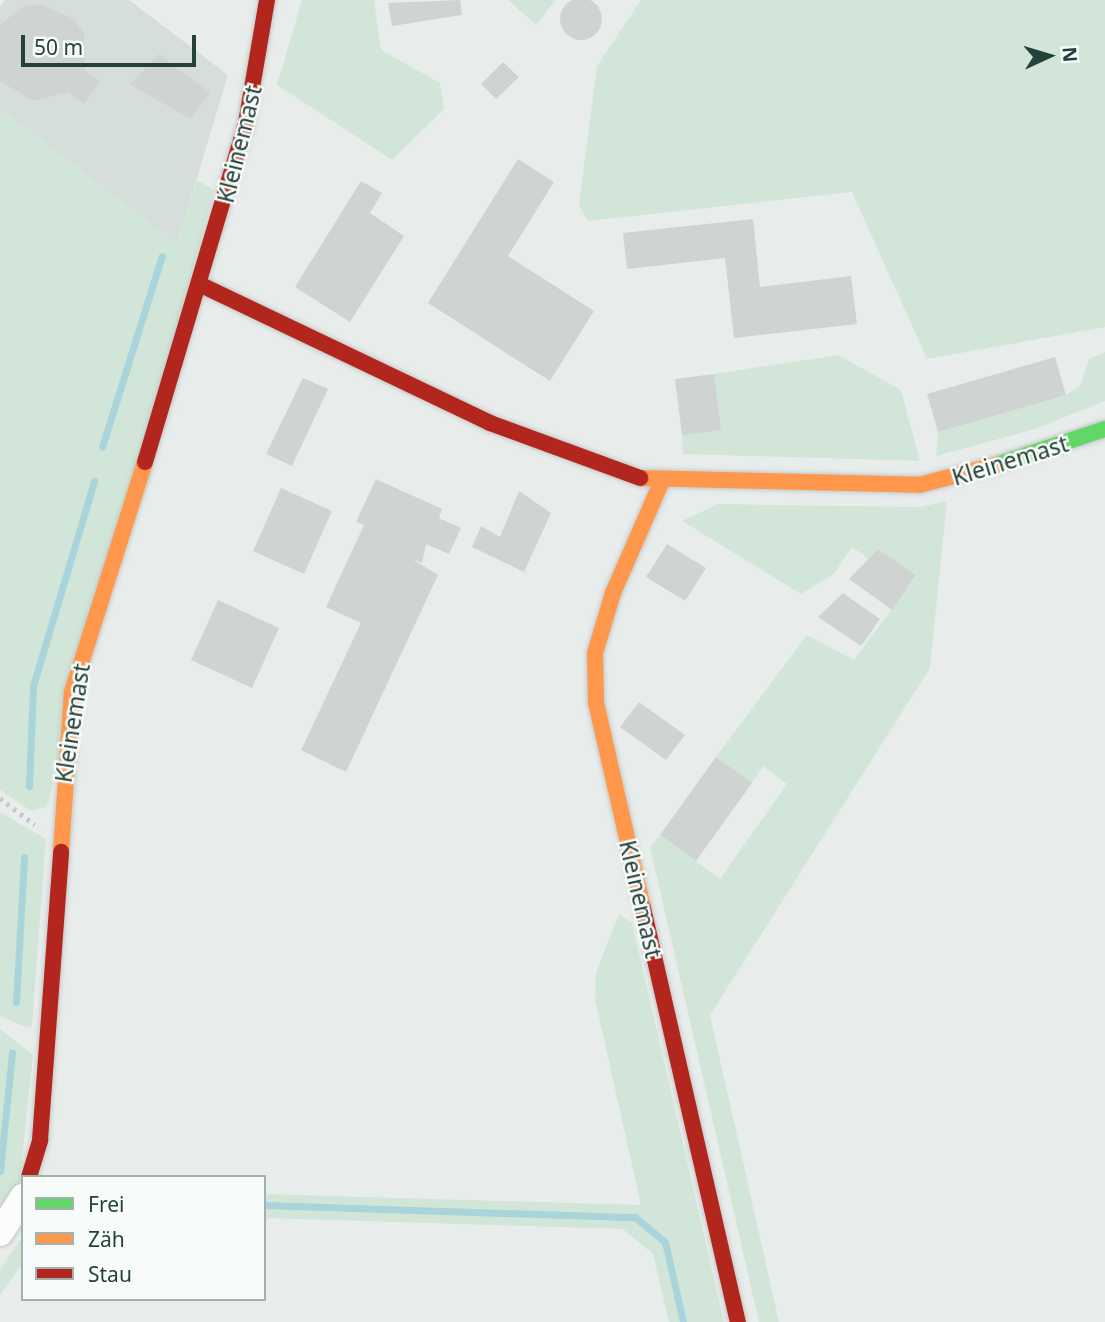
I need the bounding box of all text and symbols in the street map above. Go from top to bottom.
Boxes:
scale bar [24,21,200,65]
north arrow [1014,21,1084,91]
text: 50 m [34,33,83,61]
text: N [1056,46,1083,63]
street label: Kleinemast [211,82,267,206]
street label: Kleinemast [949,429,1071,491]
street label: Kleinemast [49,662,95,784]
street label: Kleinemast [614,837,668,961]
legend [21,1175,266,1301]
text: Frei [88,1190,124,1218]
text: Zäh [88,1225,125,1253]
text: Stau [88,1260,132,1288]

